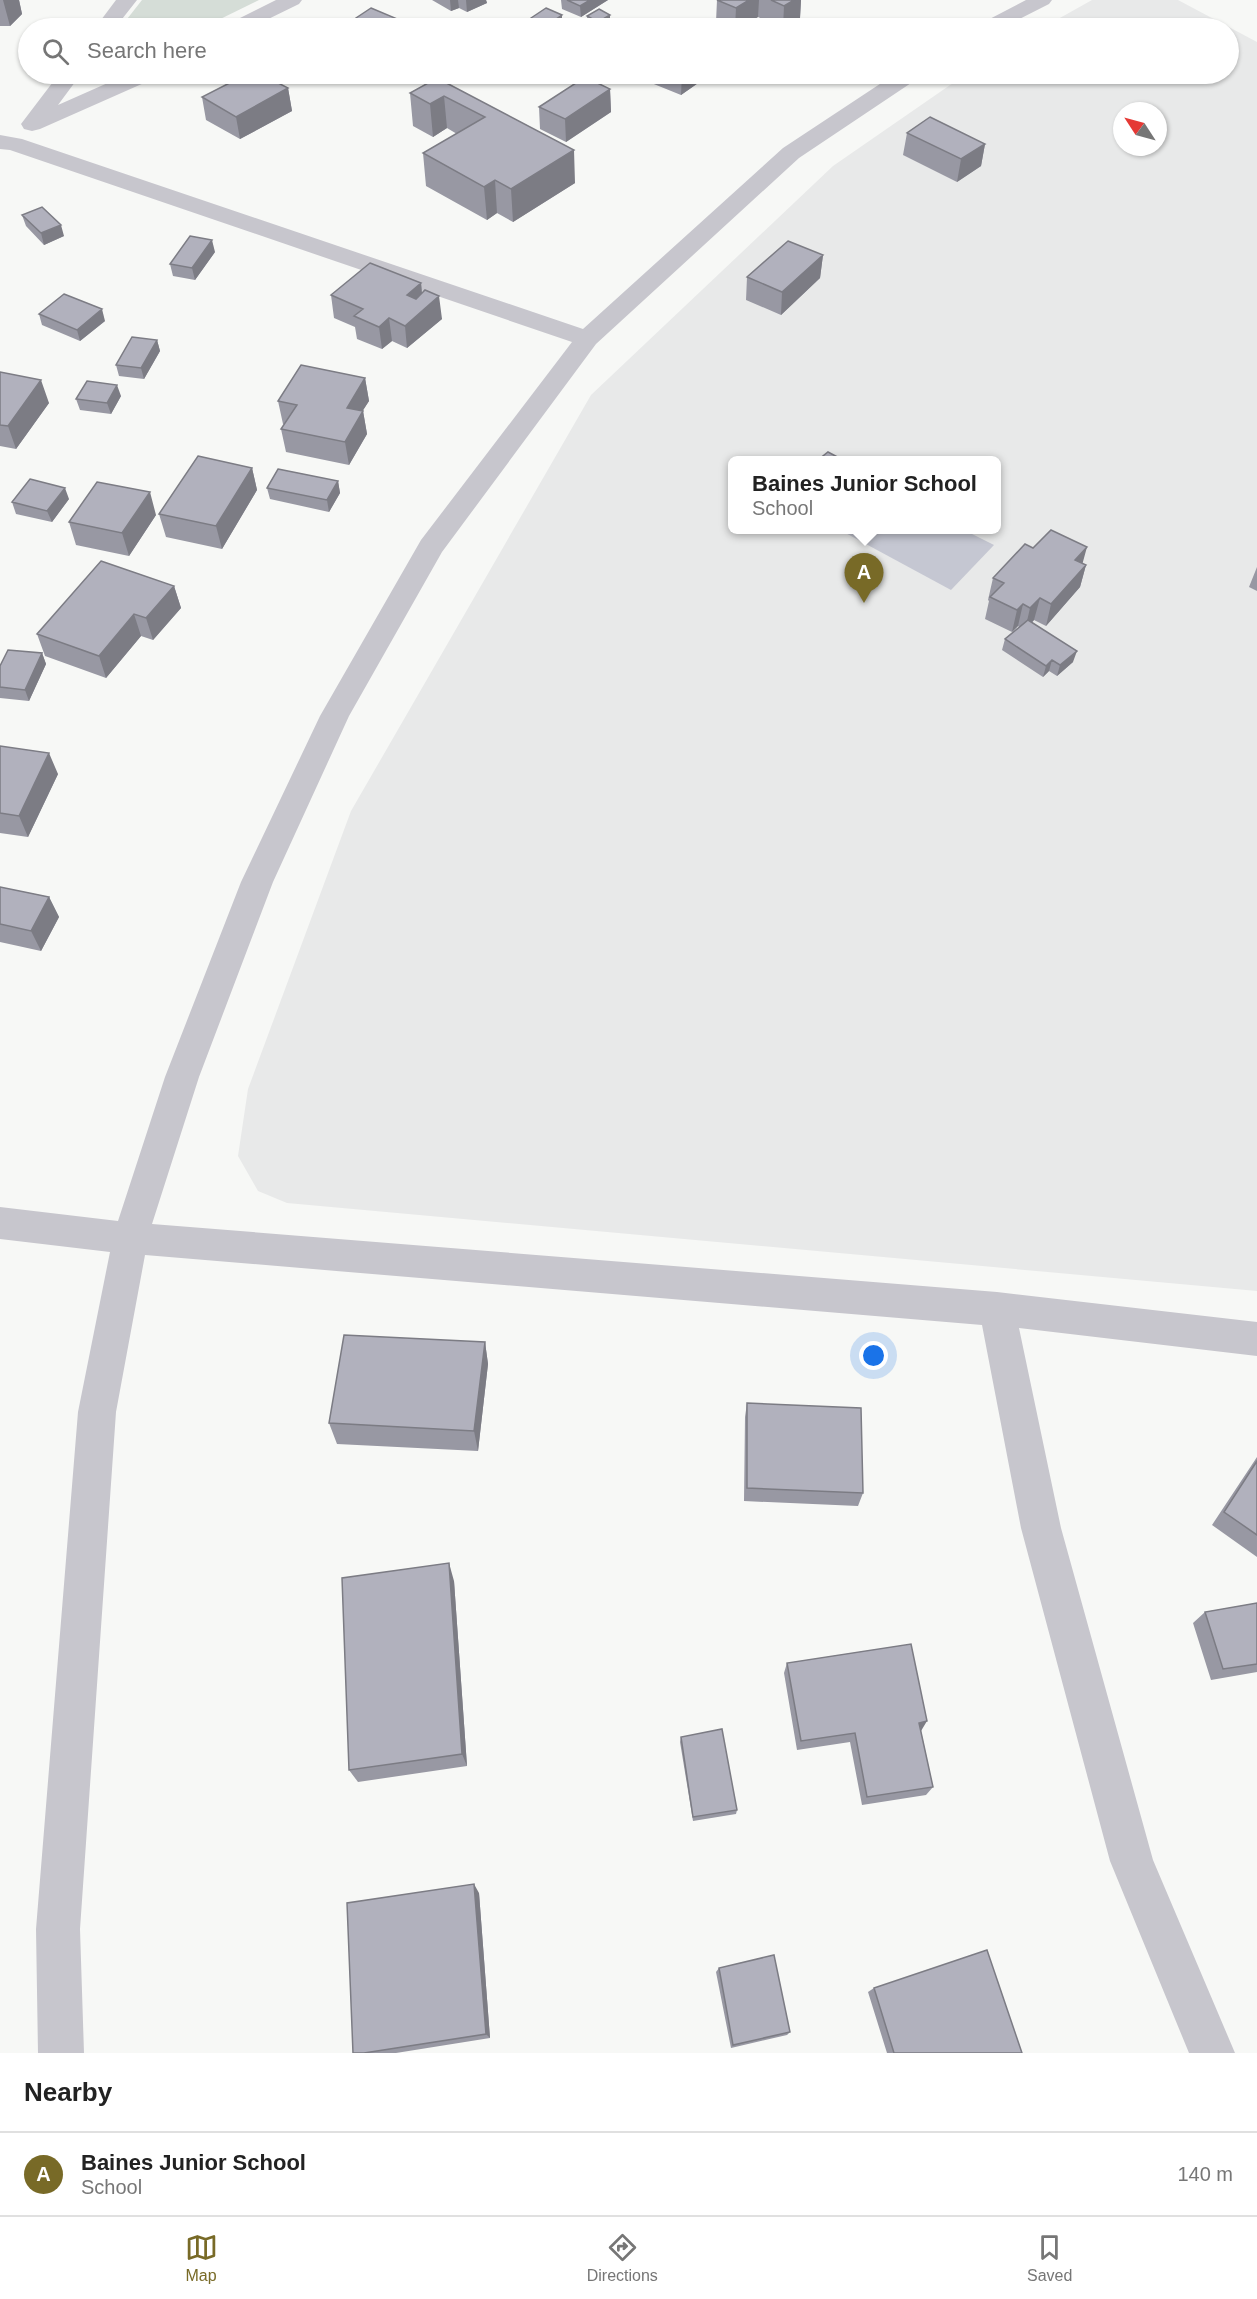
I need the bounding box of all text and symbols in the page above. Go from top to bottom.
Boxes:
search box [18,18,1239,84]
icon: search [39,35,72,68]
text: Search here [87,38,207,63]
north arrow [1113,102,1167,156]
popup [728,456,1001,534]
text: Baines Junior School [752,471,977,496]
text: School [752,497,813,519]
pin: A [844,554,884,603]
your location [859,1341,888,1370]
text: Nearby [24,2077,112,2107]
text: Baines Junior School [81,2150,306,2175]
text: A [36,2163,51,2185]
text: 140 m [1177,2163,1233,2185]
text: School [81,2176,142,2198]
tab: Map [185,2231,218,2285]
tab: Directions [587,2231,658,2285]
tab: Saved [1027,2231,1072,2285]

